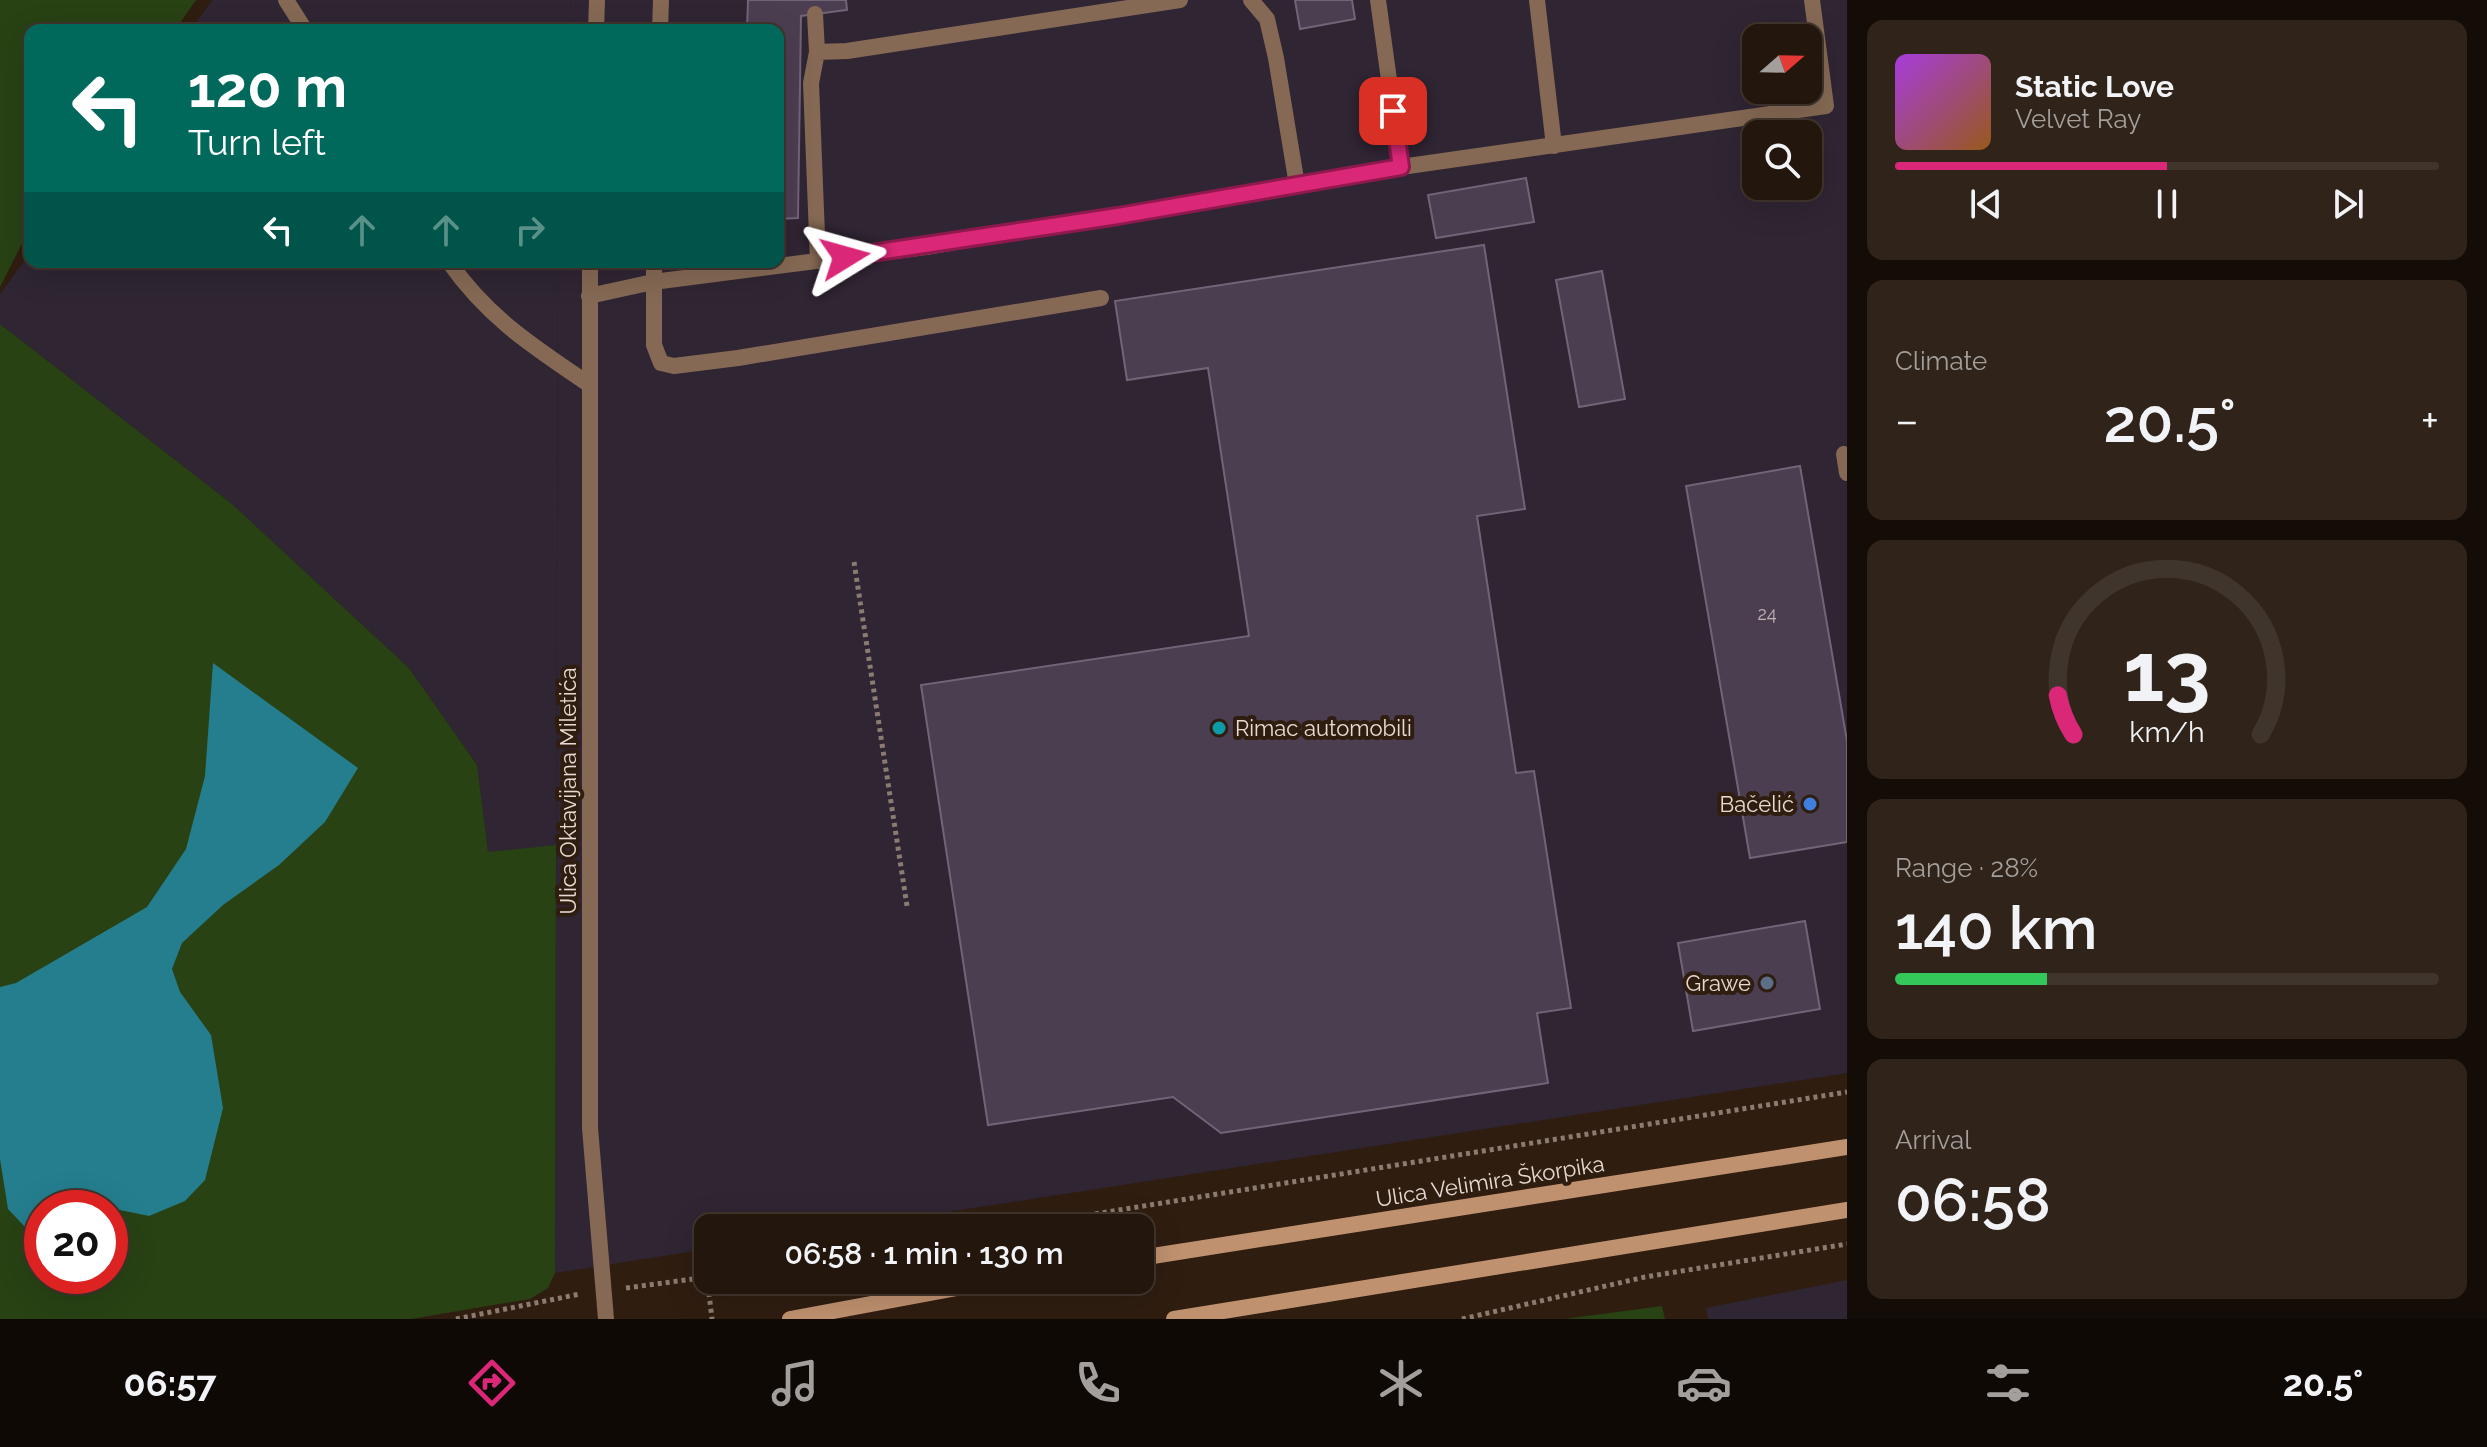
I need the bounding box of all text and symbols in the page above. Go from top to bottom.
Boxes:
north arrow [1742,24,1822,104]
map controls [1742,24,1822,200]
text: 120 m [188,54,347,120]
icon: left [56,56,160,160]
text: Static Love [2015,69,2174,104]
pin [1359,77,1427,145]
icon: arrive [1371,89,1415,133]
text: Velvet Ray [2015,104,2141,134]
button: search [1742,120,1822,200]
text: Turn left [188,121,326,163]
icon: previous [1964,182,2008,226]
icon: pause [2145,182,2189,226]
icon: next [2326,182,2370,226]
icon: left [256,208,300,252]
icon: ahead [340,208,384,252]
icon: ahead [424,208,468,252]
icon: right [508,208,552,252]
position arrow [803,215,887,299]
text: Climate [1895,346,1987,376]
text: 20.5° [2104,386,2236,456]
text: − [1895,395,1919,446]
text: + [2421,395,2439,446]
house number: 24 [1757,603,1777,624]
text: 13 [2123,623,2211,720]
street label: Ulica Oktavijana Miletića [555,667,581,915]
place label: Rimac automobili [1235,715,1412,741]
text: km/h [2129,716,2205,750]
marker: Rimac automobili [1210,719,1228,737]
place label: Bačelić [1720,791,1794,817]
marker: Bačelić [1801,795,1819,813]
text: Range · 28% [1895,853,2038,883]
text: 140 km [1895,893,2097,963]
place label: Grawe [1686,970,1751,996]
marker: Grawe [1758,974,1776,992]
text: Arrival [1895,1125,1971,1155]
street label: Ulica Velimira Škorpika [1374,1149,1606,1212]
text: 06:58 [1895,1165,2051,1235]
speed limit sign: 20 [24,1190,128,1294]
text: 06:58 · 1 min · 130 m [784,1236,1064,1271]
icon: directions [464,1355,520,1411]
icon: music [767,1355,823,1411]
icon: phone [1070,1355,1126,1411]
icon: climate [1373,1355,1429,1411]
icon: car [1676,1355,1732,1411]
icon: filters [1980,1355,2036,1411]
text: 06:57 [124,1362,217,1404]
text: 20.5° [2283,1362,2363,1404]

